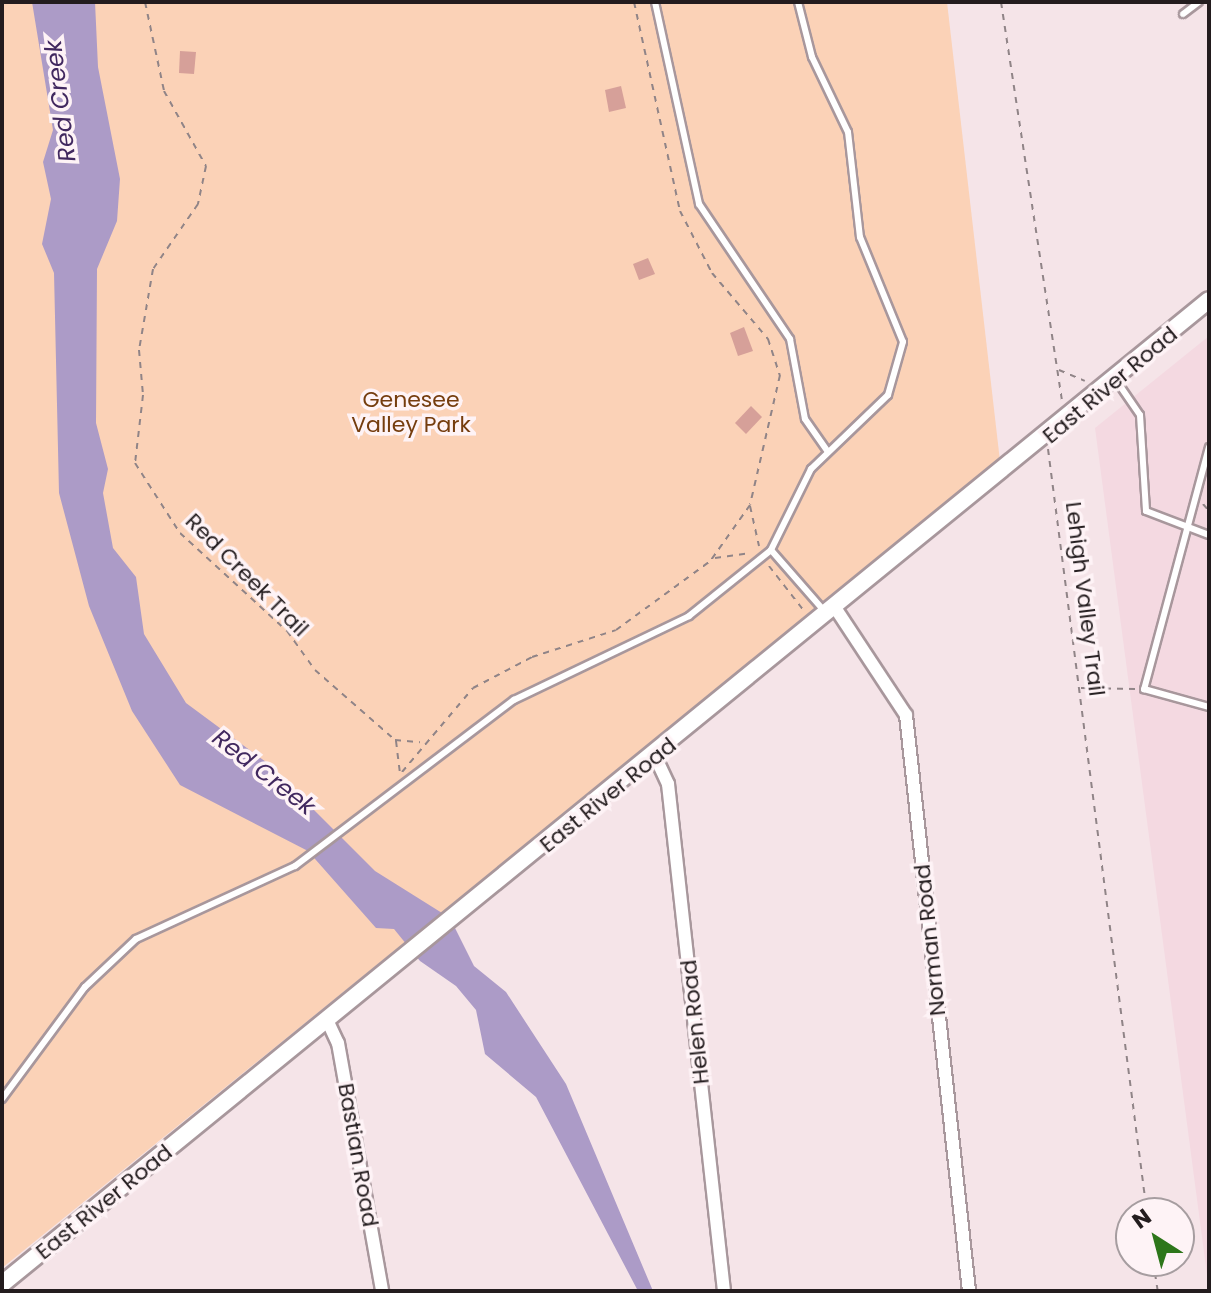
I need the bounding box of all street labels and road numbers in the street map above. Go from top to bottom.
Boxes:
street label: East River Road [1037,321,1183,449]
street label: Lehigh Valley Trail [1060,500,1110,698]
street label: Red Creek Trail [180,508,314,642]
street label: East River Road [535,732,681,858]
street label: Norman Road [909,863,951,1017]
street label: Helen Road [675,958,715,1086]
street label: Bastian Road [332,1081,384,1229]
street label: East River Road [31,1139,177,1265]

